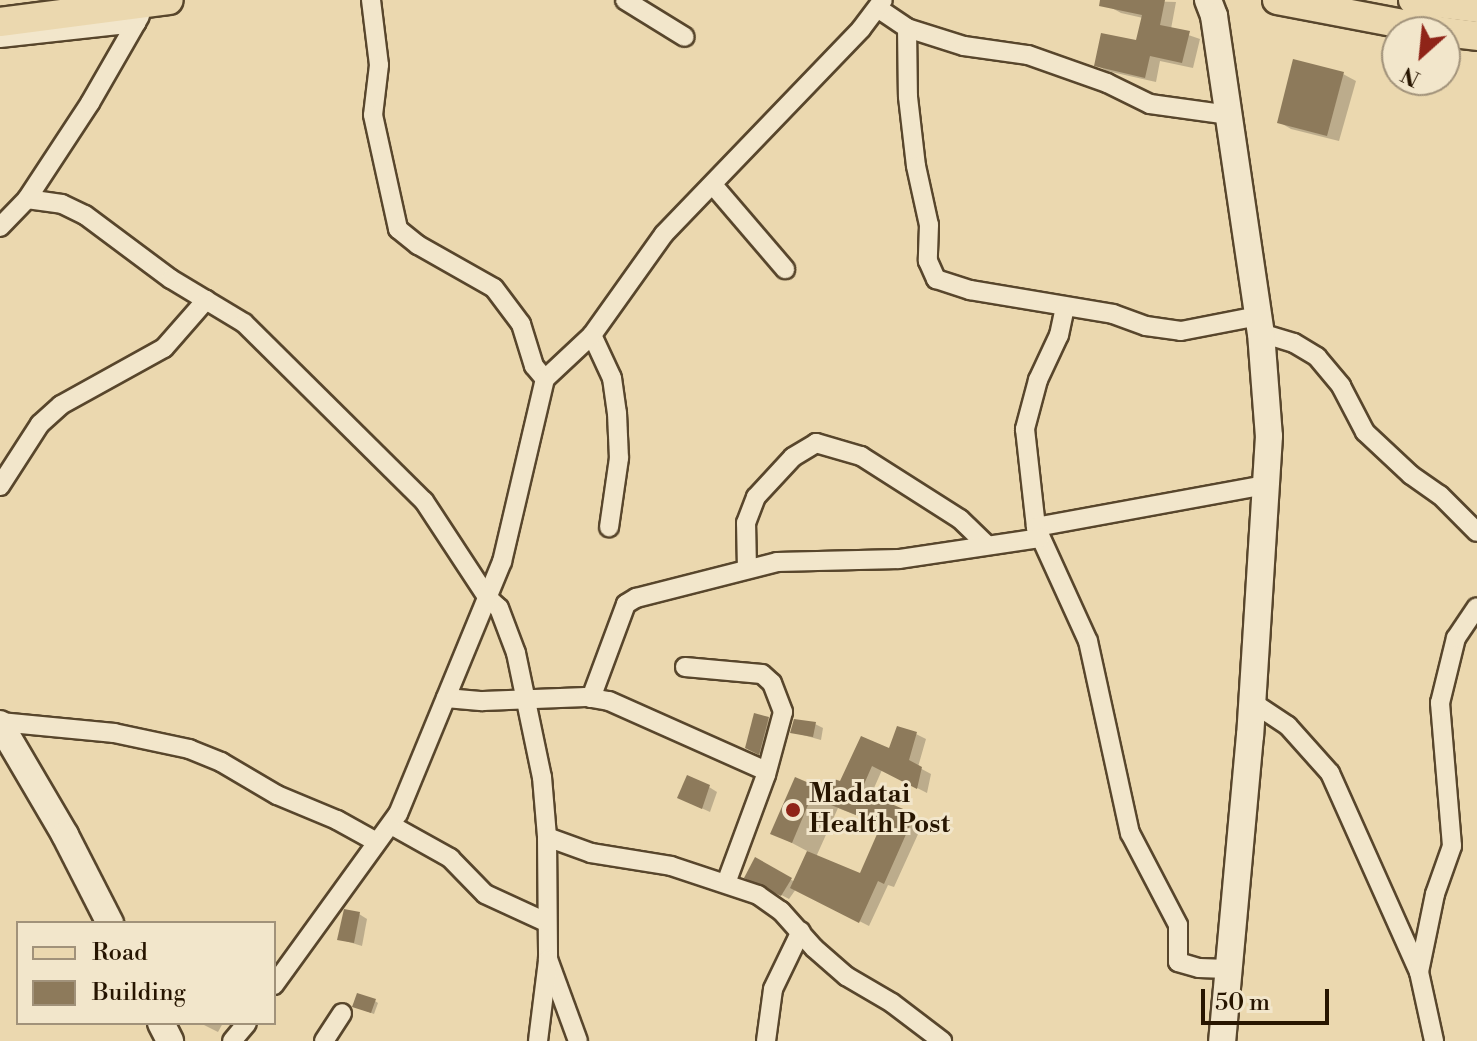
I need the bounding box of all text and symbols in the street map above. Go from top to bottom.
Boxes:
north arrow [1381,16,1461,96]
text: N [1397,60,1425,92]
place label: Madatai Health Post [809,779,950,840]
marker: Madatai Health Post [784,801,802,819]
legend [16,921,276,1025]
text: Road [92,938,148,968]
scale bar [1205,973,1333,1023]
text: Building [92,978,186,1008]
text: 50 m [1215,988,1270,1018]

